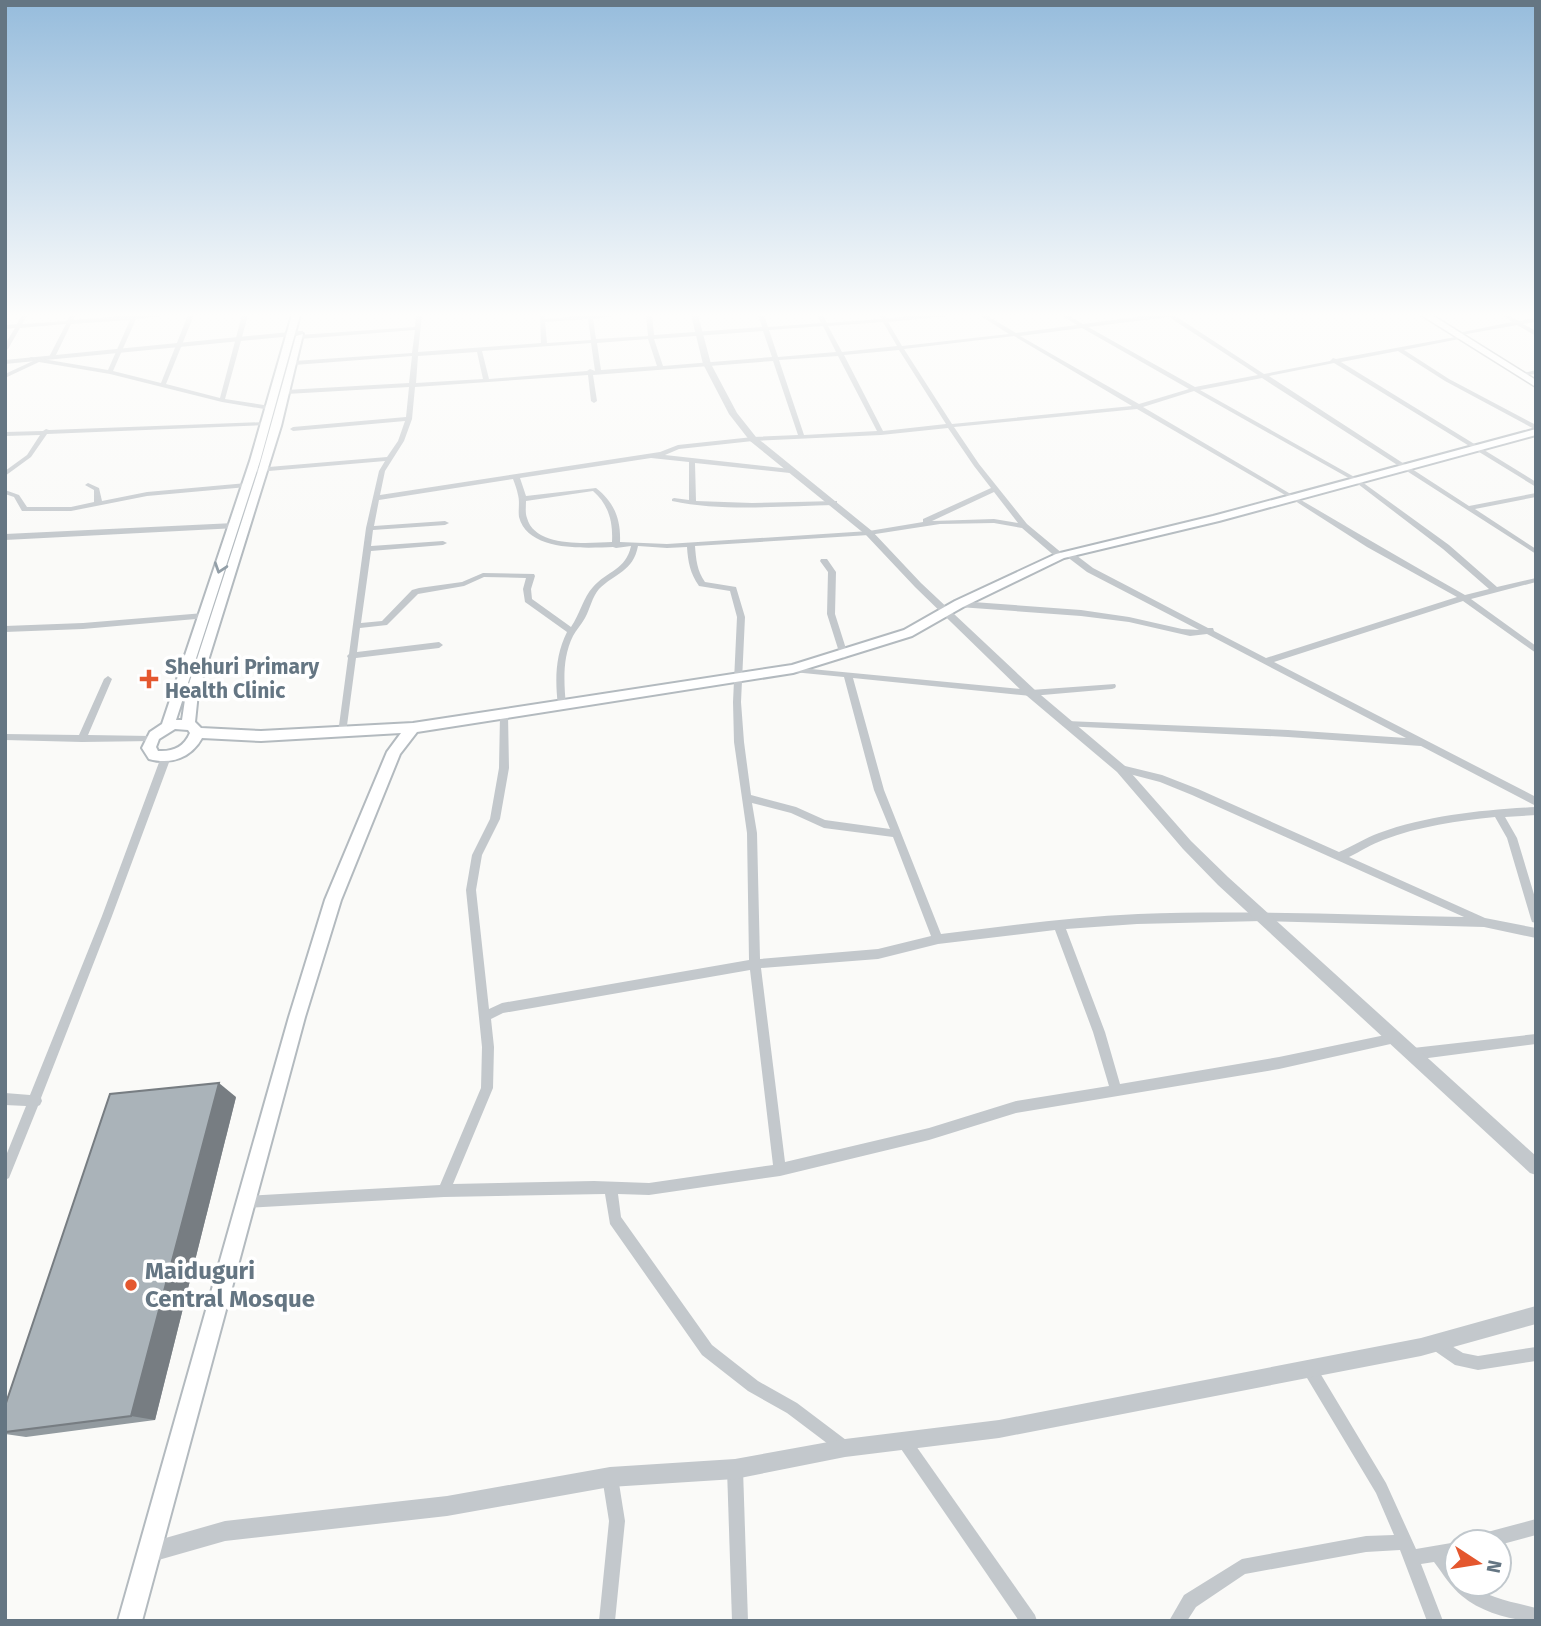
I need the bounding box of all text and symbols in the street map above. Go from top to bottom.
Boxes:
one-way arrow [214,562,228,574]
place label: Shehuri Primary Health Clinic [165,654,319,704]
marker: Shehuri Primary Health Clinic [139,669,159,689]
place label: Maiduguri Central Mosque [145,1257,315,1313]
marker: Maiduguri Central Mosque [123,1277,139,1293]
north arrow [1443,1528,1513,1598]
text: N [1482,1558,1507,1575]

